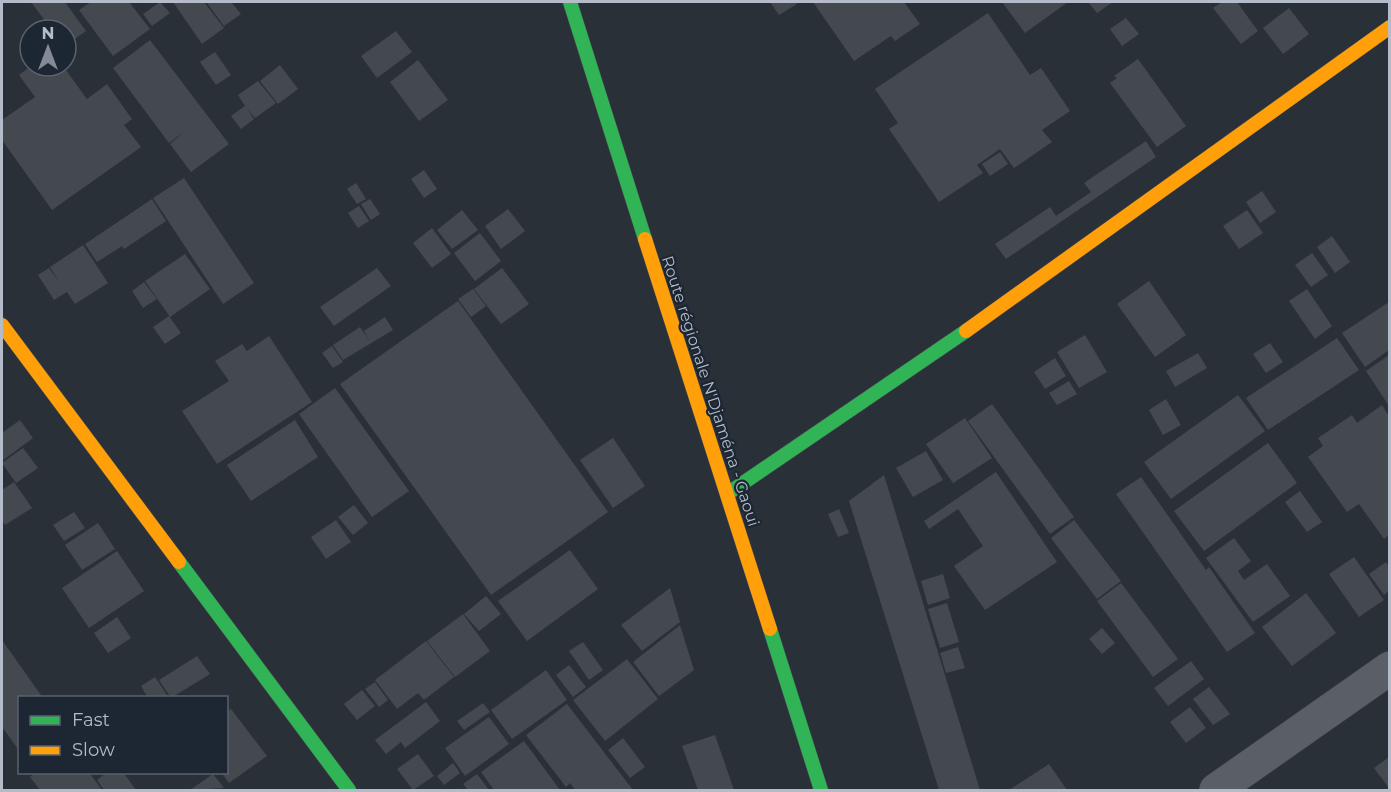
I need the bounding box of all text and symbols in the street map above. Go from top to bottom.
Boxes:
north arrow [18,18,78,78]
text: N [42,24,54,43]
street label: Route régionale N'Djaména - Gaoui [658,253,763,529]
legend [18,696,228,774]
text: Fast [72,709,110,731]
text: Slow [72,739,115,761]

